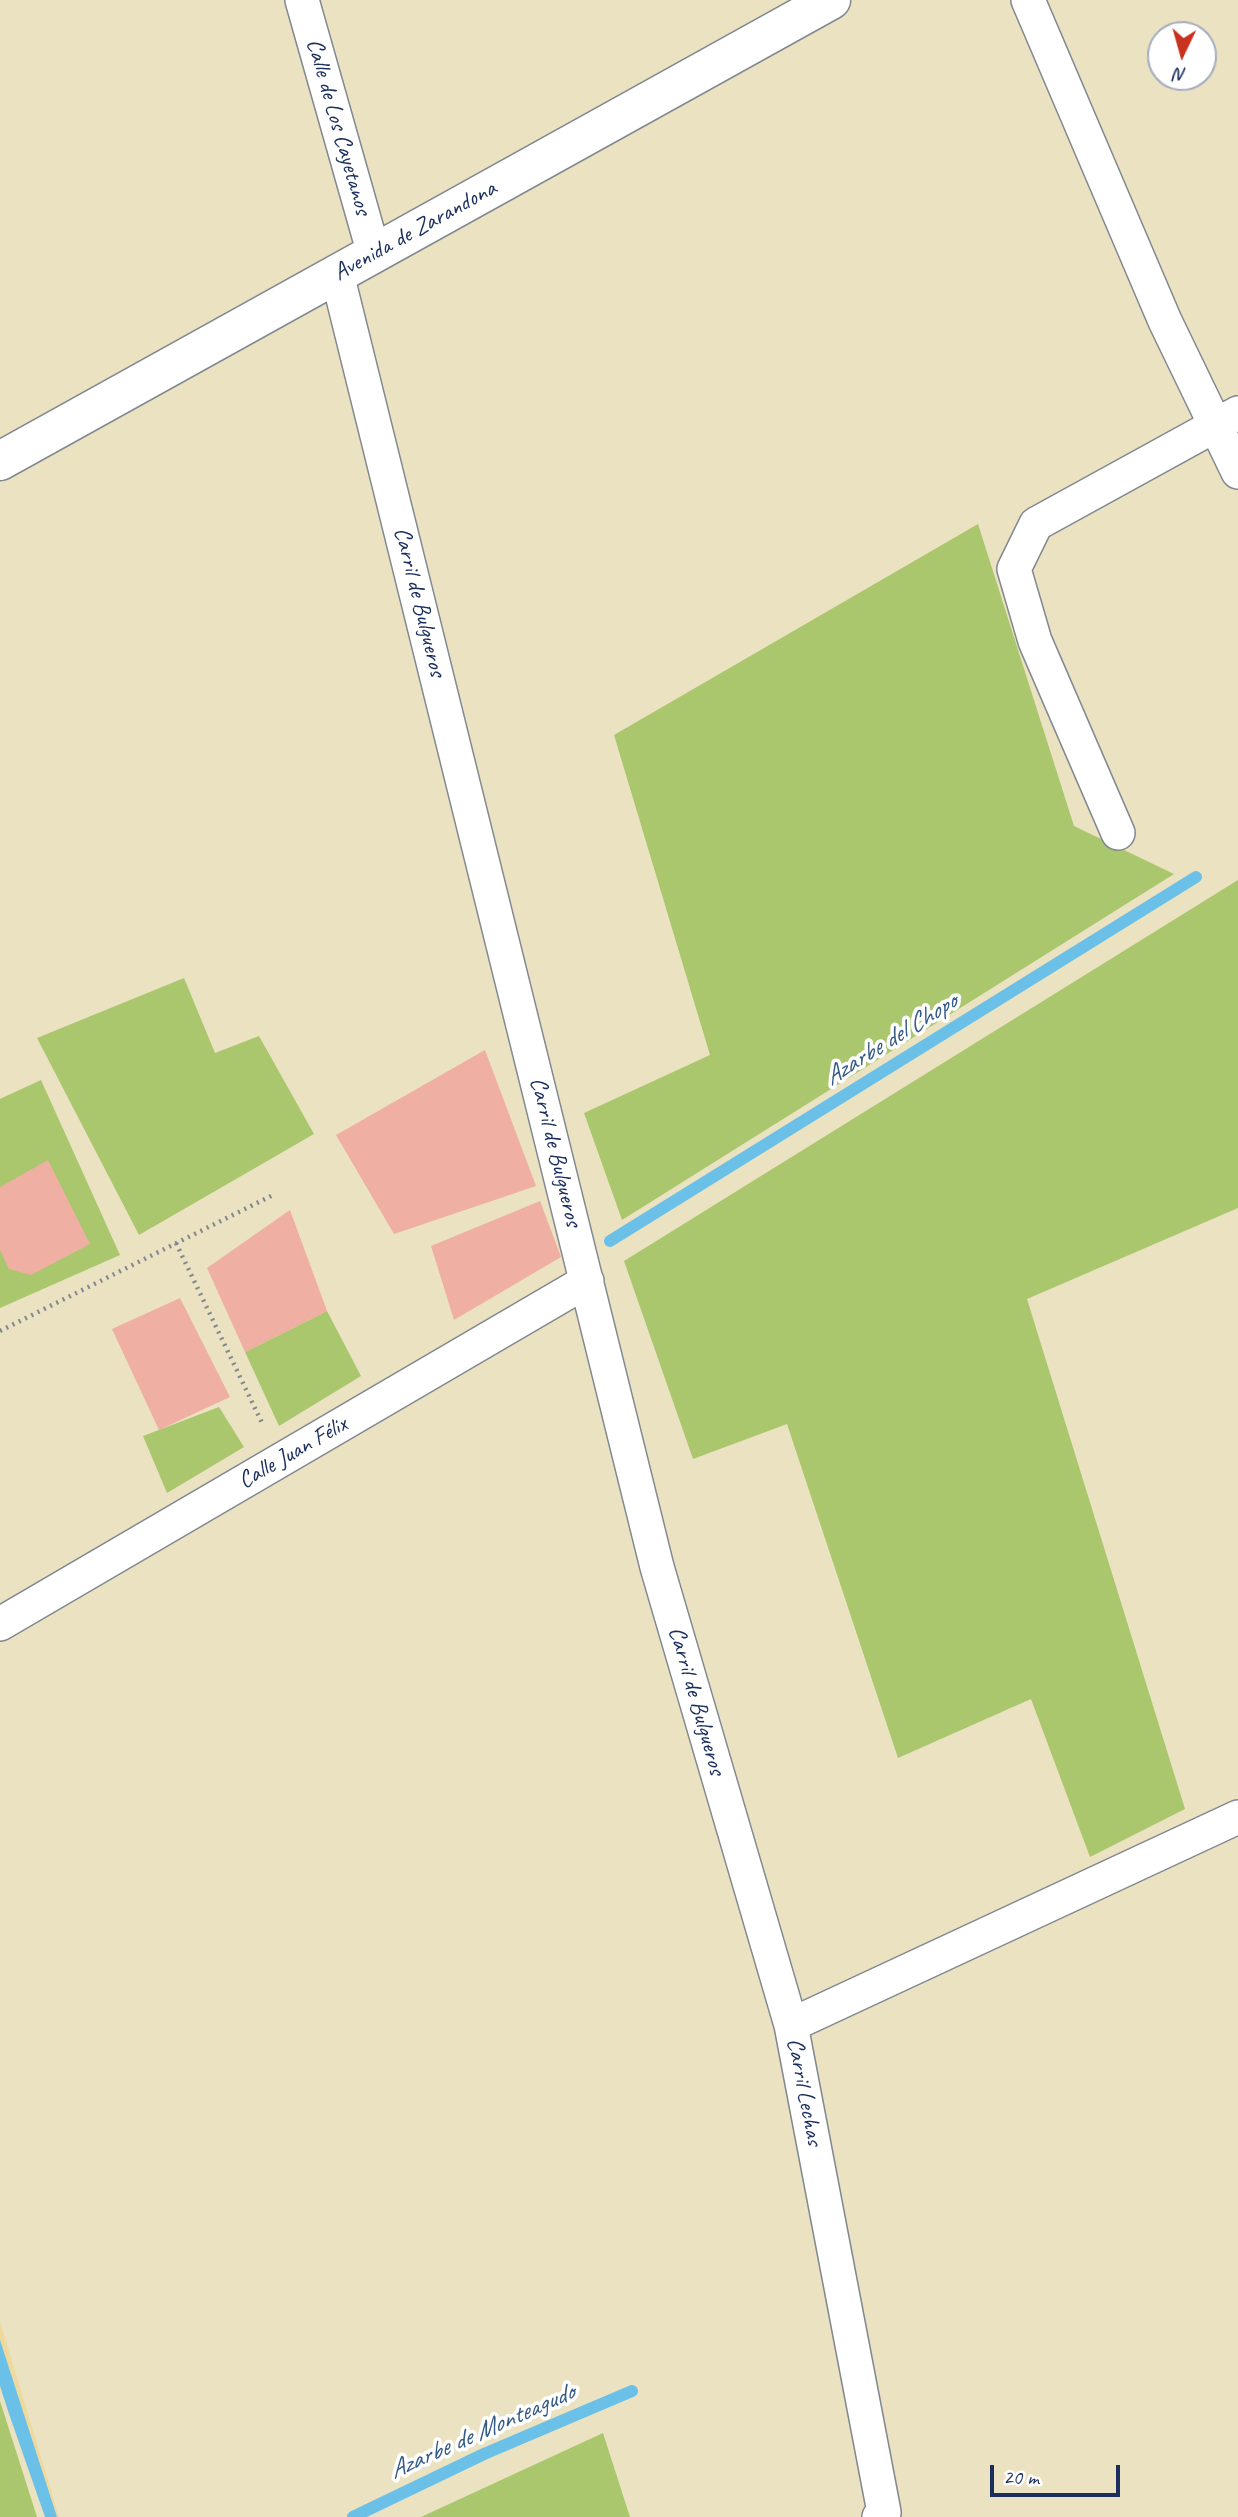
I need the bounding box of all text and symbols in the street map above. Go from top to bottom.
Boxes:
north arrow [1147,21,1217,91]
street label: Calle de Los Cayetanos [299,36,377,218]
text: N [1173,62,1187,87]
street label: Avenida de Zarandona [328,174,502,288]
street label: Carril de Bulgueros [387,524,451,680]
water label: Azarbe del Chopo [819,987,963,1093]
street label: Carril de Bulgueros [523,1074,587,1230]
street label: Calle Juan Félix [233,1410,353,1496]
street label: Carril de Bulgueros [661,1624,731,1778]
street label: Carril Lechas [779,2036,829,2148]
water label: Azarbe de Monteagudo [385,2377,579,2487]
scale bar [993,2450,1122,2494]
text: 20 m [1003,2464,1039,2490]

